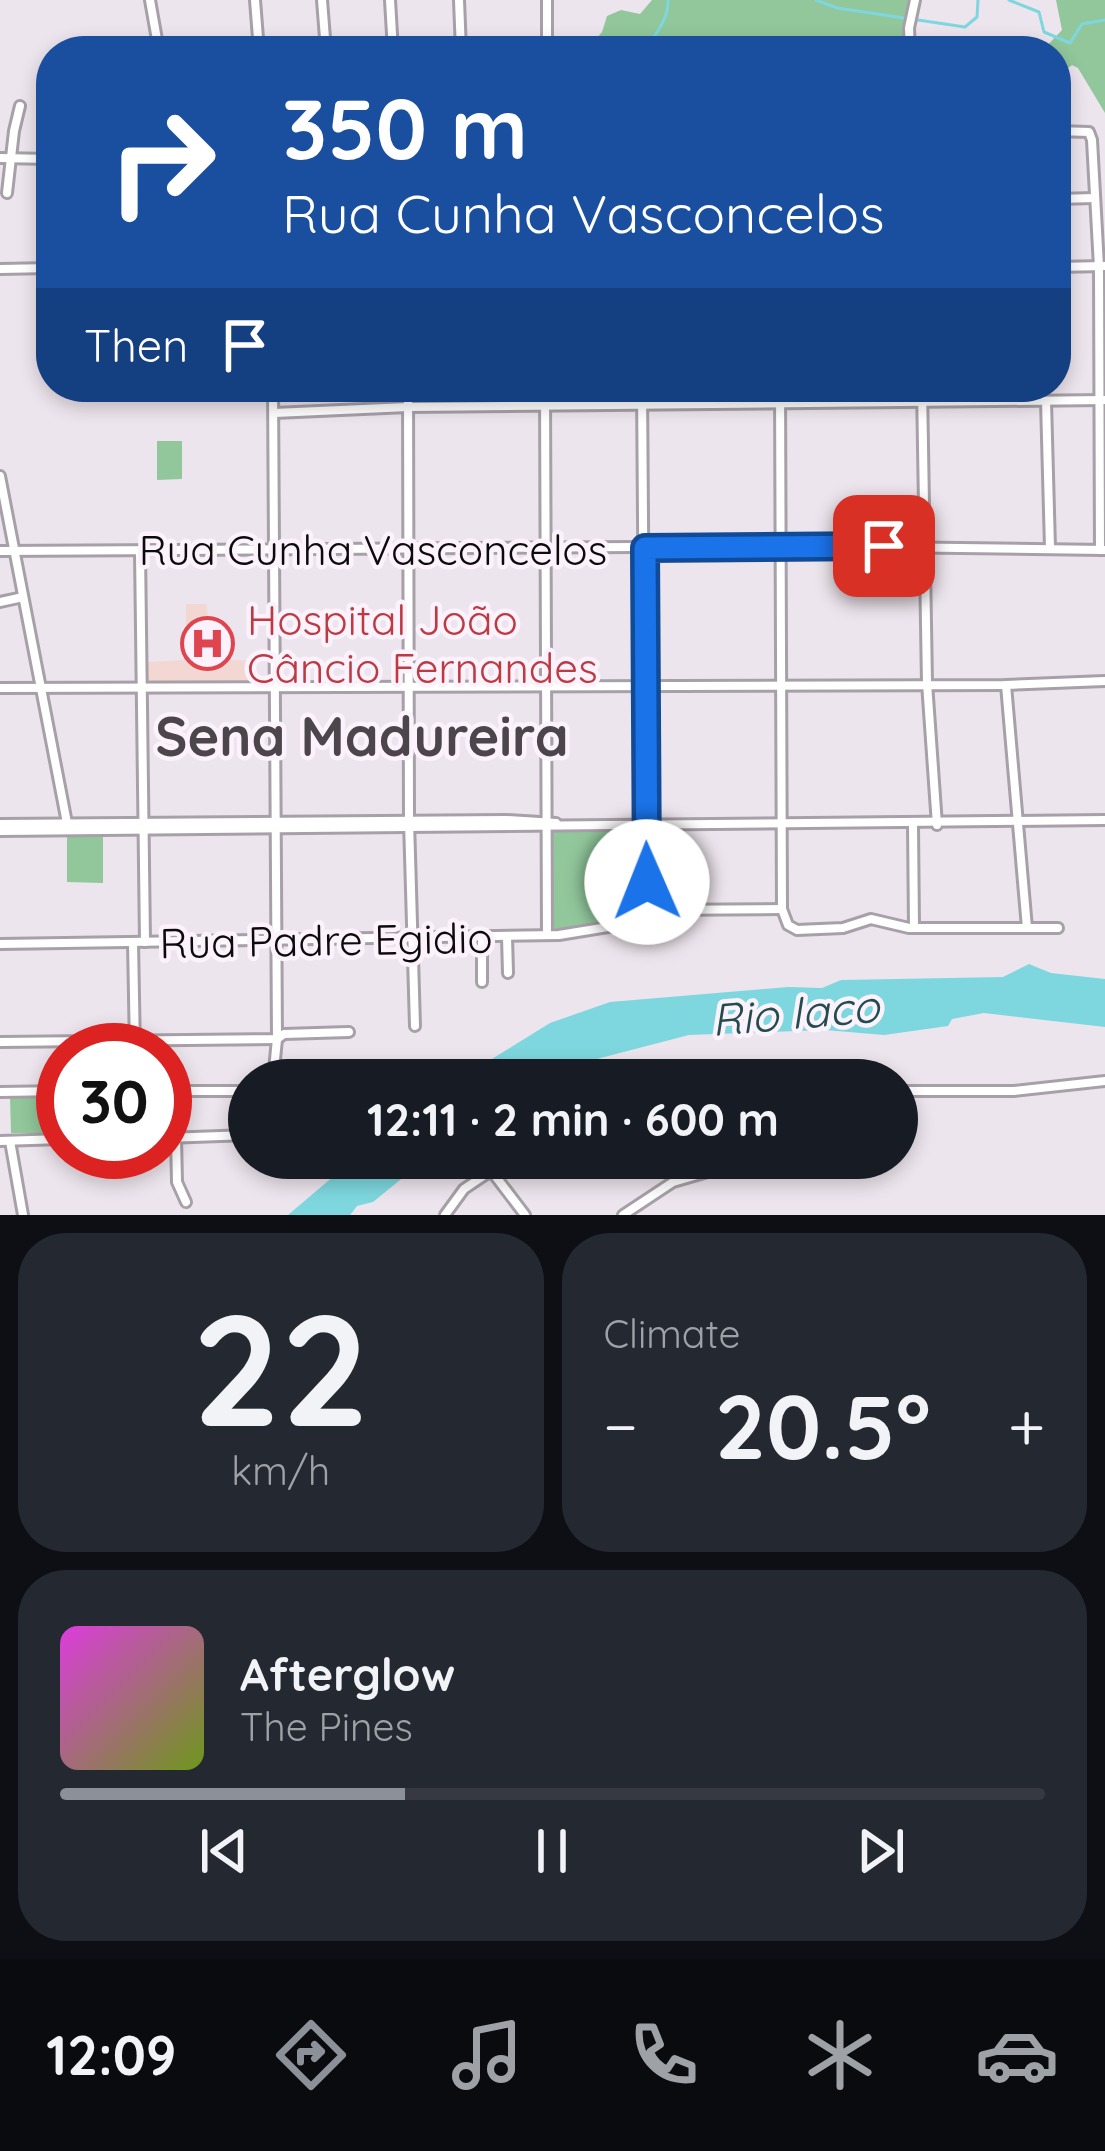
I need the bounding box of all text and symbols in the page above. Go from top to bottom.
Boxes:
text: 350 m [282,75,528,180]
icon: right [84,84,240,240]
text: Rua Cunha Vasconcelos [282,179,885,247]
icon: arrive [212,312,278,378]
text: Then [84,317,188,373]
pin [833,495,935,597]
icon: arrive [851,513,917,579]
street label: Rua Cunha Vasconcelos [139,523,607,576]
place label: Hospital João Câncio Fernandes [247,593,598,694]
hospital icon: Hospital João Câncio Fernandes [180,615,236,671]
district label: Sena Madureira [155,702,569,770]
position arrow [584,819,710,945]
street label: Rua Padre Egidio [159,911,493,969]
water label: Rio Iaco [709,977,883,1047]
speed limit sign: 30 [36,1023,192,1179]
text: 12:11 · 2 min · 600 m [367,1091,779,1147]
text: 22 [192,1270,370,1465]
text: Climate [604,1309,741,1358]
text: 20.5° [715,1369,931,1482]
text: − [604,1384,638,1467]
text: + [1008,1384,1045,1467]
text: km/h [231,1446,330,1495]
text: Afterglow [240,1646,455,1702]
text: The Pines [240,1702,413,1751]
icon: previous [191,1818,257,1884]
icon: pause [519,1818,585,1884]
icon: next [848,1818,914,1884]
icon: directions [269,2013,353,2097]
icon: music [445,2013,529,2097]
icon: phone [622,2013,706,2097]
icon: climate [798,2013,882,2097]
icon: car [975,2013,1059,2097]
text: 12:09 [46,2021,177,2089]

